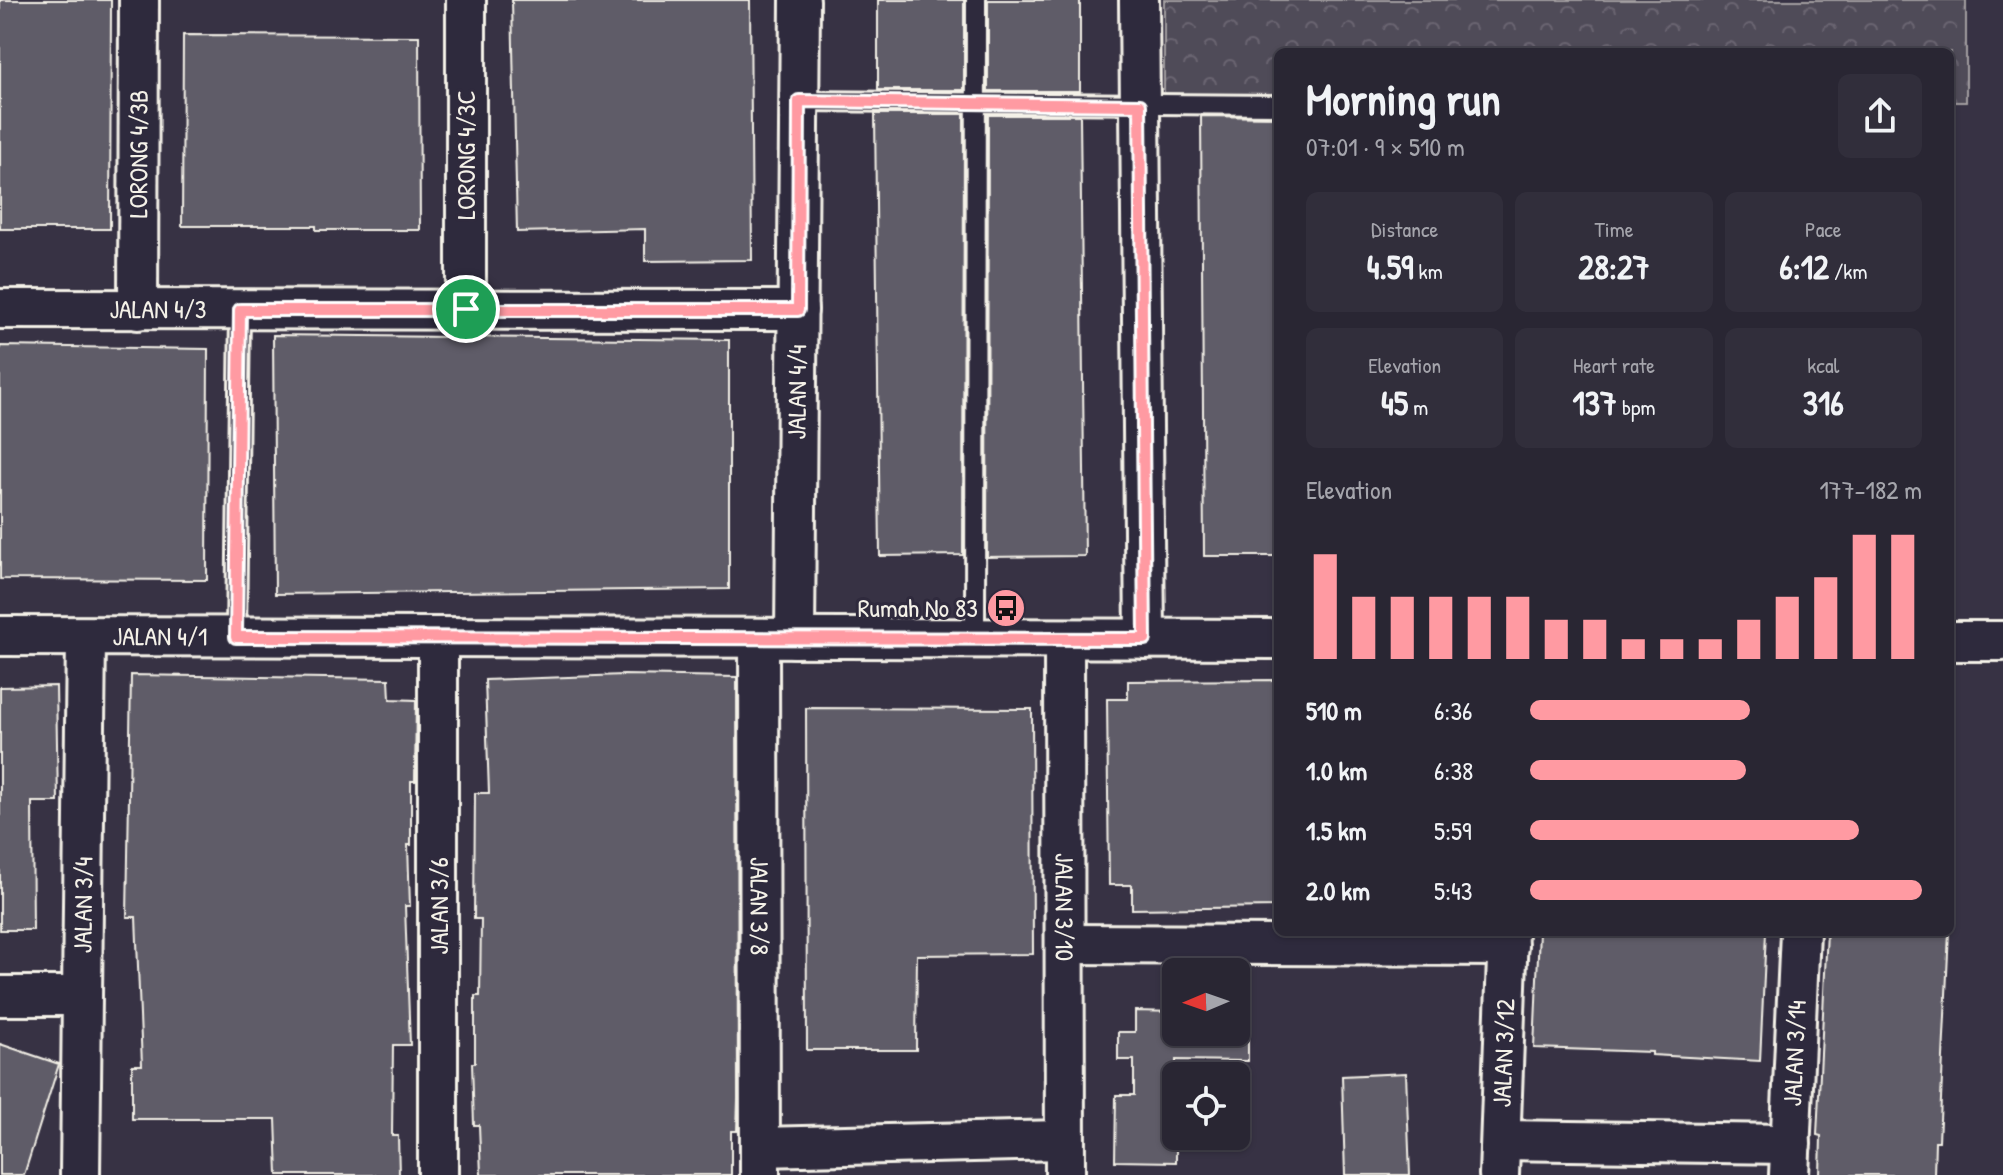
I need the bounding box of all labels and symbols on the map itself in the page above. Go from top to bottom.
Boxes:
street label: LORONG 4/3B [120,90,156,218]
street label: LORONG 4/3C [448,90,483,220]
pin [432,275,500,343]
street label: JALAN 4/3 [109,291,207,326]
street label: JALAN 4/4 [779,344,814,440]
bus stop icon: Rumah No 83 [985,587,1027,629]
place label: Rumah No 83 [858,590,978,625]
street label: JALAN 4/1 [113,618,207,653]
street label: JALAN 3/10 [1047,853,1083,961]
street label: JALAN 3/4 [64,856,101,954]
street label: JALAN 3/6 [421,857,456,955]
street label: JALAN 3/8 [742,857,778,955]
north arrow [1162,958,1250,1046]
street label: JALAN 3/12 [1484,998,1523,1108]
street label: JALAN 3/14 [1774,999,1814,1107]

